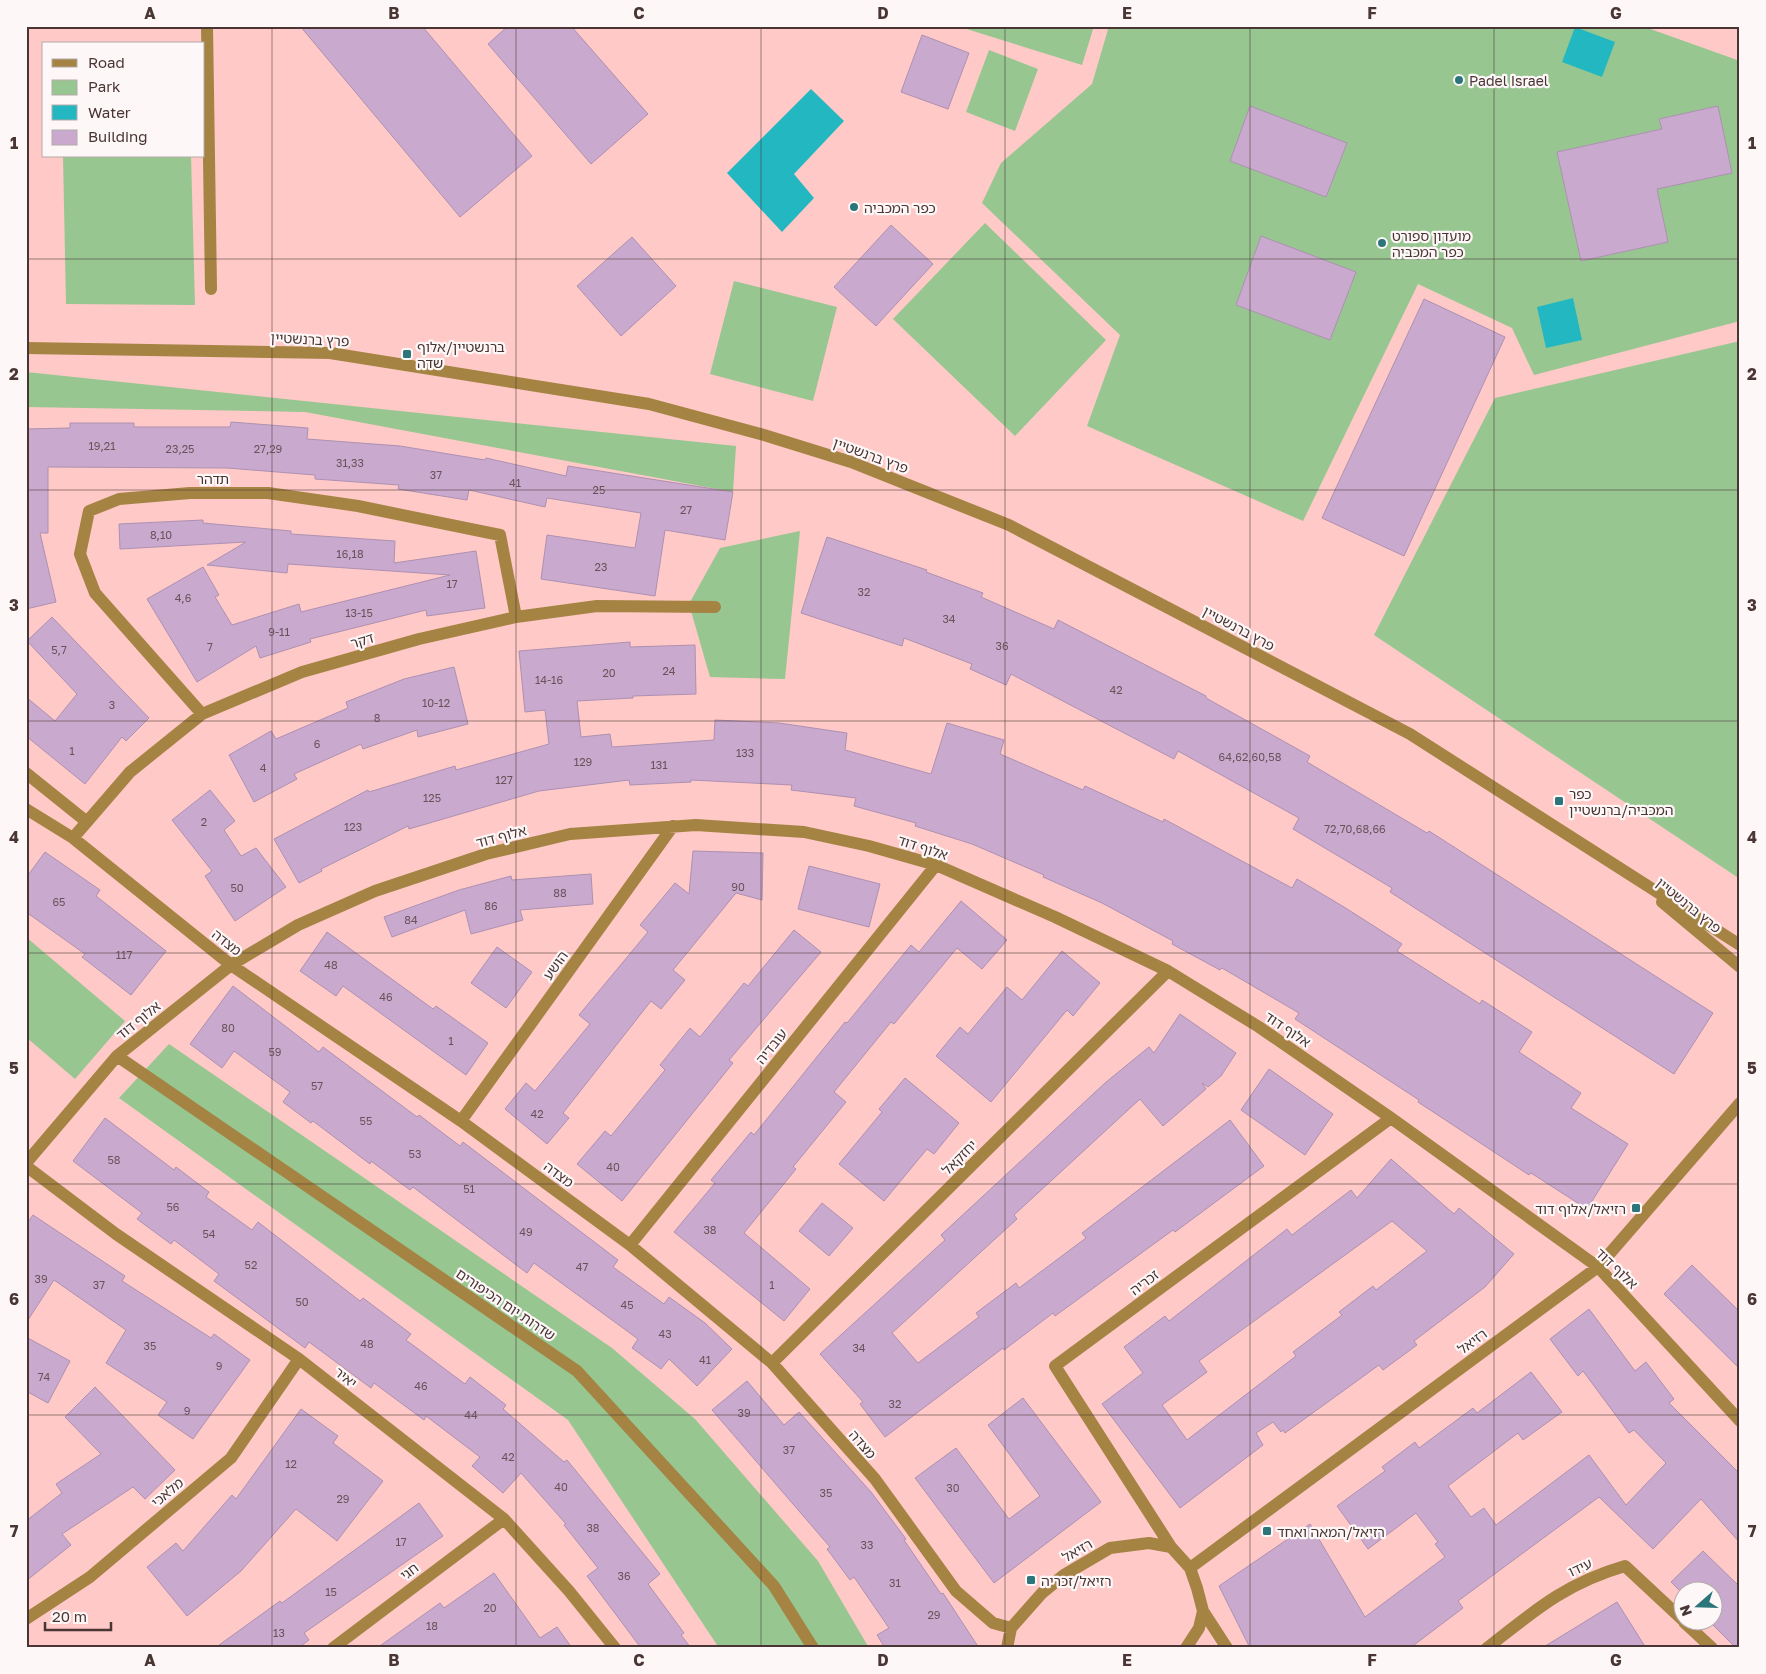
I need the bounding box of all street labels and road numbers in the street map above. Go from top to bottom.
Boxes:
street label: פרץ ברנשטיין [270,328,350,350]
street label: פרץ ברנשטיין [831,434,911,476]
street label: תדהר [197,470,229,487]
street label: פרץ ברנשטיין [1200,602,1278,654]
street label: דקר [348,628,376,651]
street label: אלוף דוד [474,821,528,851]
street label: אלוף דוד [896,831,950,863]
street label: פרץ ברנשטיין [1653,874,1725,936]
street label: מצדה [209,925,245,959]
street label: הושע [539,947,571,983]
street label: אלוף דוד [112,997,164,1043]
street label: אלוף דוד [1262,1007,1314,1051]
street label: עובדיה [752,1025,790,1067]
street label: יחזקאל [938,1136,980,1178]
street label: מצדה [541,1157,577,1191]
street label: אלוף דוד [1592,1244,1642,1292]
street label: שדרות יום הכיפורים [453,1264,559,1344]
street label: זכריה [1126,1265,1162,1298]
street label: רזיאל [1454,1325,1490,1357]
street label: יאיר [331,1363,361,1391]
street label: מצדה [846,1426,880,1462]
street label: מלאכי [147,1474,187,1510]
street label: רזיאל [1059,1535,1095,1565]
street label: עידו [1565,1554,1595,1580]
street label: חגי [397,1559,421,1583]

